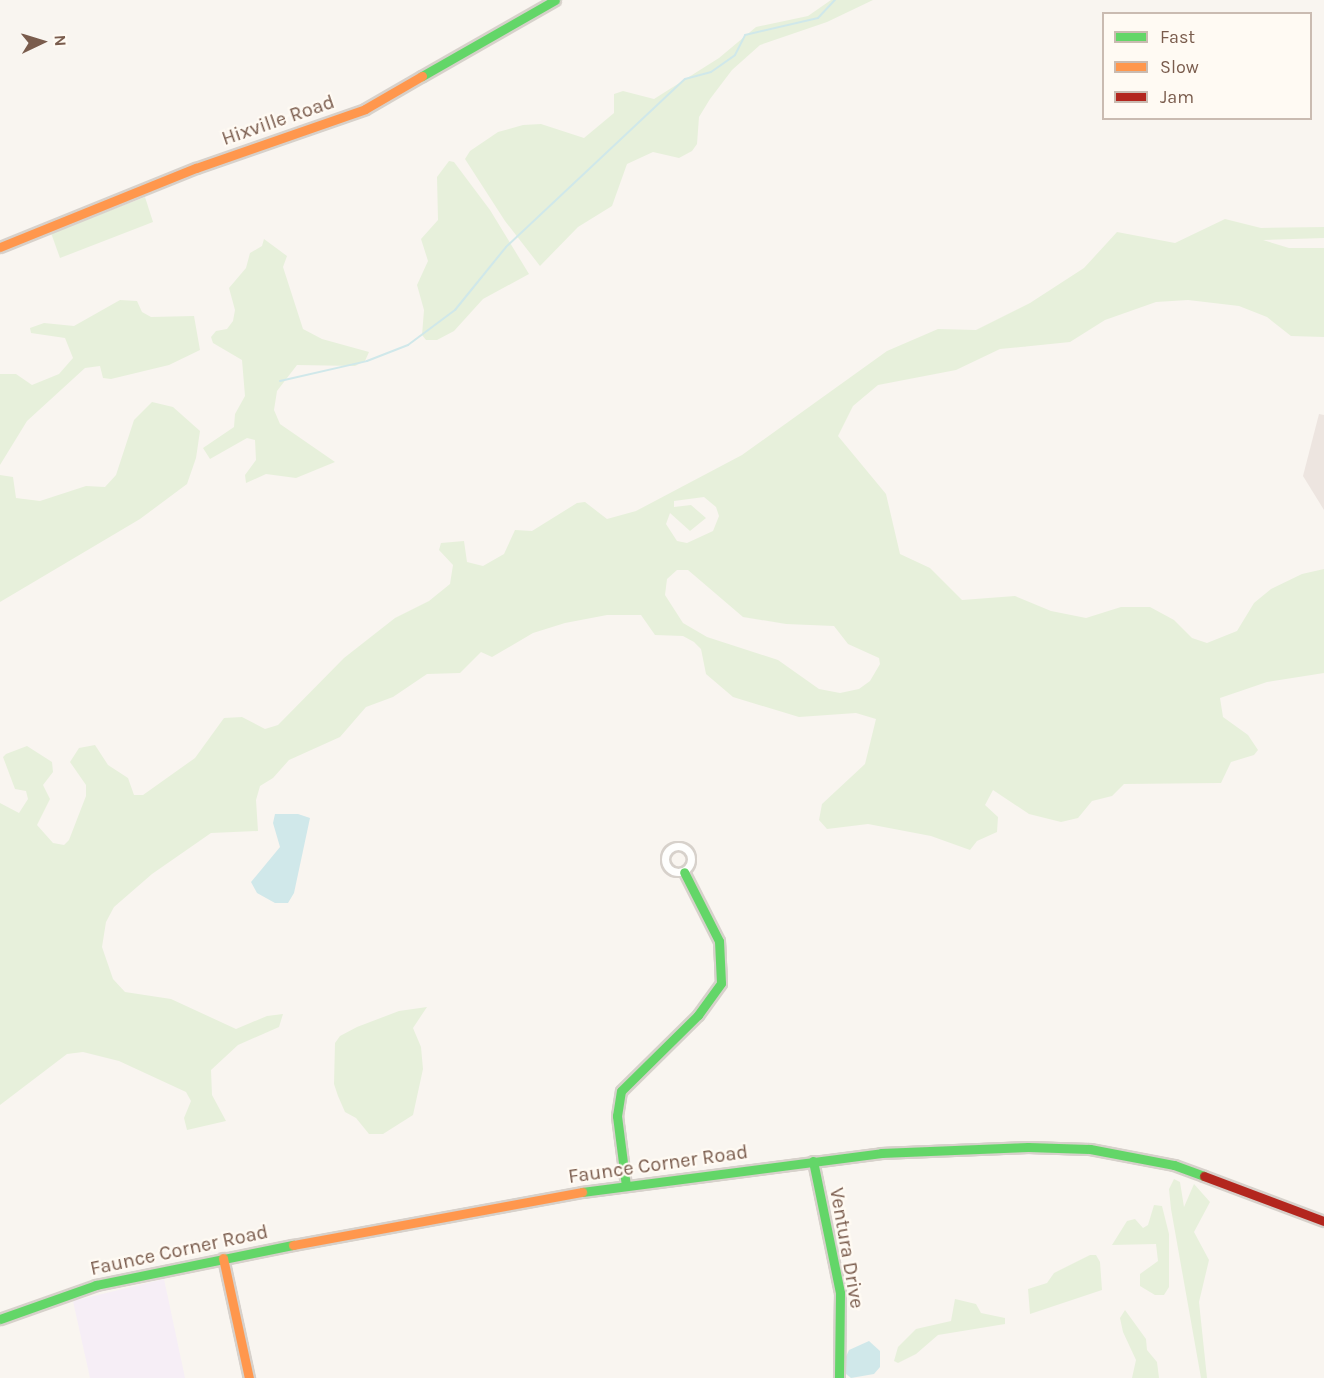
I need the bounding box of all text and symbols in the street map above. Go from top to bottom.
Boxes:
north arrow [12,12,72,72]
legend [1102,12,1312,120]
text: Fast [1160,26,1195,48]
text: N [51,34,70,47]
text: Slow [1160,56,1199,78]
text: Jam [1160,86,1194,108]
street label: Hixville Road [218,89,338,151]
street label: Faunce Corner Road [567,1140,749,1188]
street label: Ventura Drive [825,1186,869,1310]
street label: Faunce Corner Road [88,1219,270,1281]

